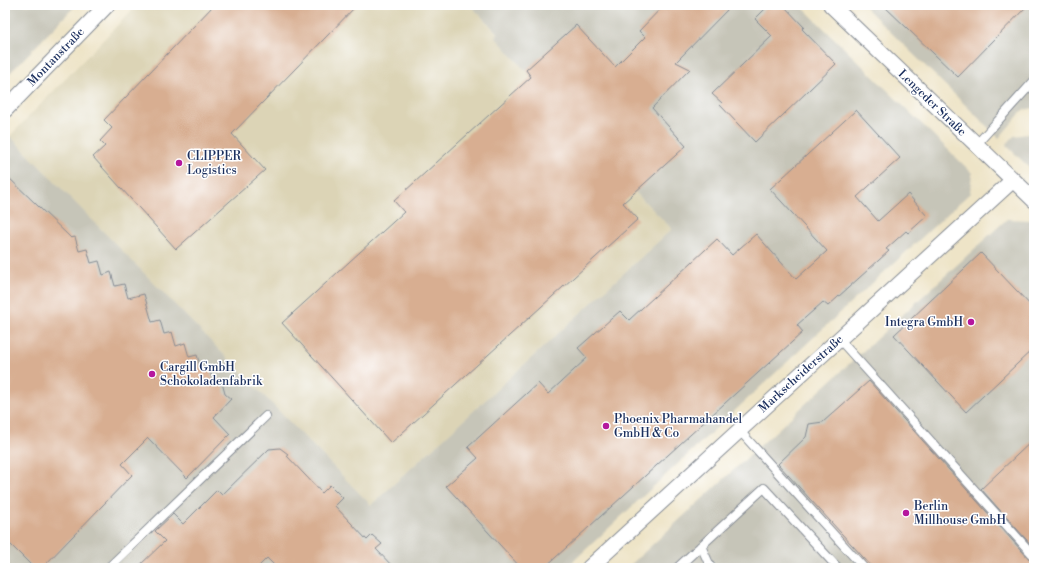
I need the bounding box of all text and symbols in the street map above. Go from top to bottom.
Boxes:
street label: Montanstraße [24,25,88,89]
street label: Lengeder Straße [895,67,969,139]
place label: CLIPPER Logistics [187,149,241,178]
marker: CLIPPER Logistics [174,158,184,168]
place label: Integra GmbH [885,315,963,330]
marker: Integra GmbH [966,317,976,327]
street label: Markscheiderstraße [756,332,846,416]
place label: Cargill GmbH Schokoladenfabrik [160,360,263,389]
marker: Cargill GmbH Schokoladenfabrik [147,369,157,379]
place label: Phoenix Pharmahandel GmbH & Co [614,412,743,441]
marker: Phoenix Pharmahandel GmbH & Co [601,421,611,431]
place label: Berlin Millhouse GmbH [913,499,1006,528]
marker: Berlin Millhouse GmbH [901,508,911,518]

